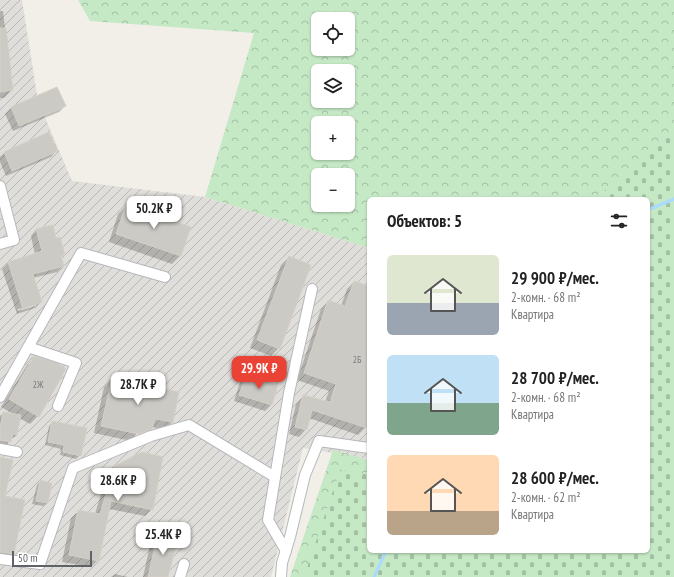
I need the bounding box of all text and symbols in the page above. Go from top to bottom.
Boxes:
map controls [311,12,355,212]
button: locate [311,12,355,56]
button: layers [311,64,355,108]
button: + [311,116,355,160]
button: − [311,168,355,212]
pin: 50.2K ₽ [117,196,191,230]
text: 50.2K ₽ [136,200,172,217]
text: Объектов: 5 [387,210,462,232]
icon: filters [608,210,630,232]
text: 29 900 ₽/мес. [511,267,599,289]
icon: home [419,271,467,319]
text: 2-комн. · 68 m² [511,289,581,306]
text: Квартира [511,306,554,323]
house number: 2Б [353,353,362,366]
pin: 29.9K ₽ [222,356,296,390]
text: 29.9K ₽ [241,360,277,377]
text: 28 700 ₽/мес. [511,367,599,389]
icon: home [419,371,467,419]
pin: 28.7K ₽ [101,372,175,406]
text: 28.7K ₽ [120,376,156,393]
house number: 2Ж [32,378,44,391]
text: 2-комн. · 68 m² [511,389,581,406]
text: Квартира [511,406,554,423]
text: 28 600 ₽/мес. [511,467,599,489]
pin: 28.6K ₽ [81,468,155,502]
icon: home [419,471,467,519]
text: 28.6K ₽ [100,472,136,489]
text: 2-комн. · 62 m² [511,489,581,506]
text: Квартира [511,506,554,523]
pin: 25.4K ₽ [126,522,200,556]
text: 25.4K ₽ [145,526,181,543]
scale bar [12,549,92,568]
text: 50 m [18,551,37,565]

